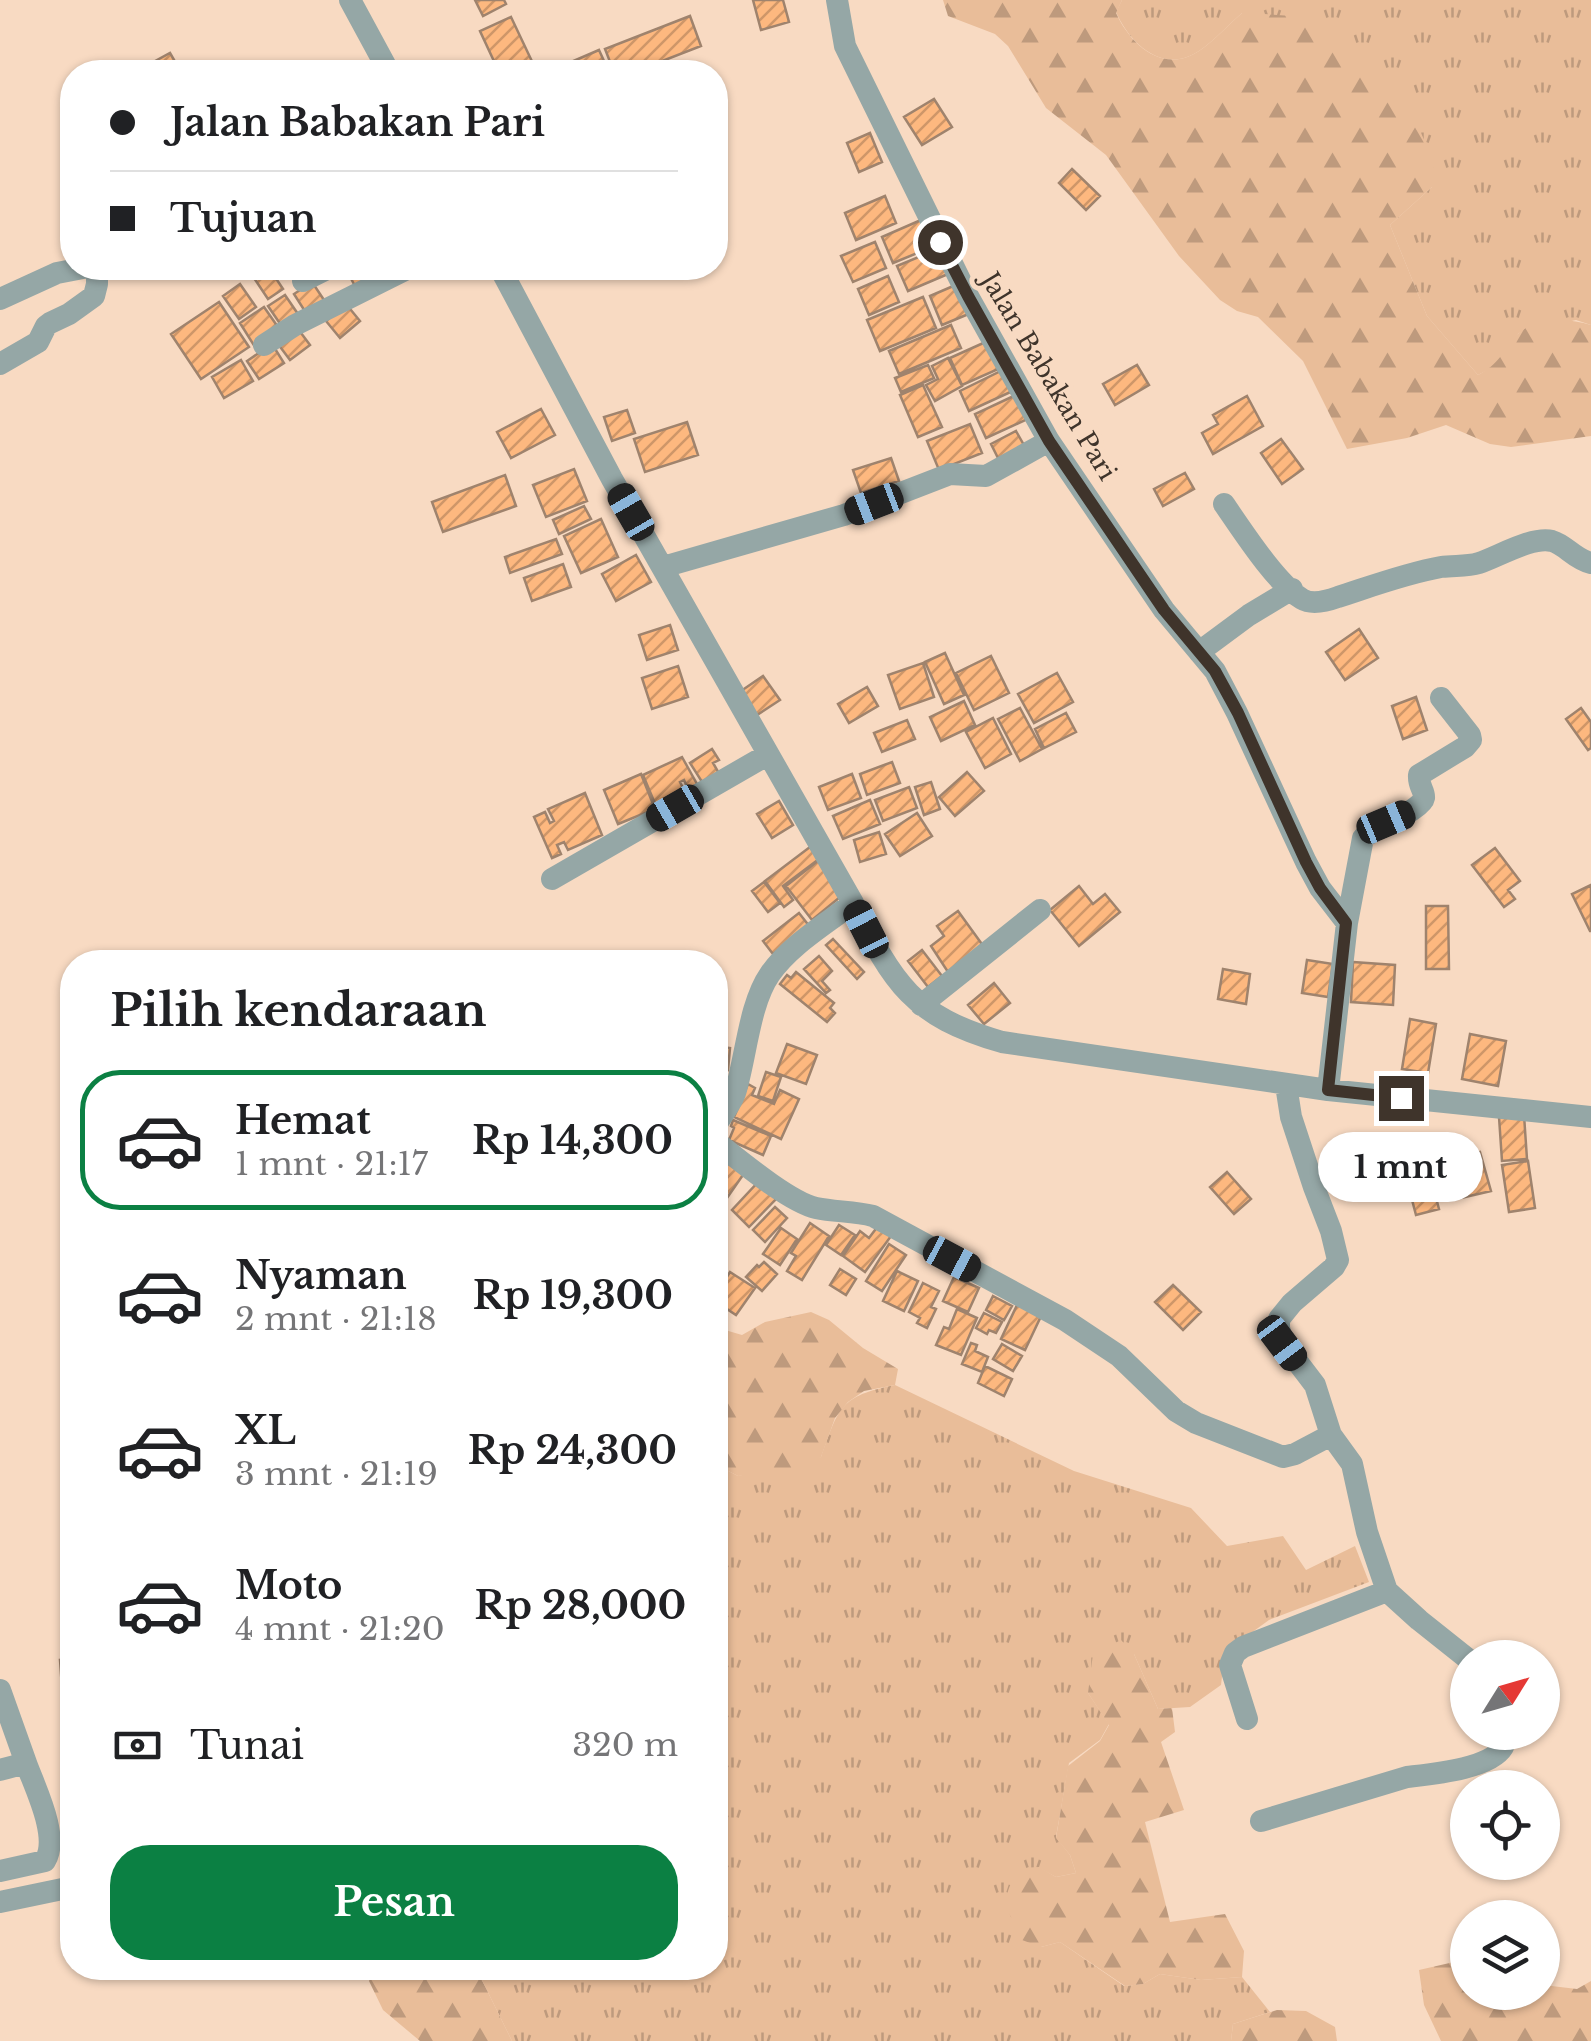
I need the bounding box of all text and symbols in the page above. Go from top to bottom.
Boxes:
text: Jalan Babakan Pari [170,99,545,146]
text: Tujuan [170,195,316,242]
route start [918,220,963,265]
street label: Jalan Babakan Pari [973,264,1123,486]
car [603,479,659,545]
car [841,479,907,529]
car [642,780,708,836]
car [1353,796,1419,848]
car [839,895,893,963]
text: Pilih kendaraan [110,982,486,1038]
route end [1379,1076,1424,1121]
icon: car [115,1095,205,1185]
text: Hemat [235,1097,371,1144]
text: Rp 14,300 [472,1117,673,1164]
callout: 1 mnt [1318,1133,1484,1203]
text: 1 mnt · 21:17 [235,1144,428,1184]
text: 1 mnt [1354,1147,1447,1187]
car [918,1232,986,1286]
icon: car [115,1250,205,1340]
text: Nyaman [235,1252,407,1299]
text: Rp 19,300 [473,1272,673,1319]
text: 2 mnt · 21:18 [235,1299,437,1339]
car [1252,1310,1312,1376]
icon: car [115,1405,205,1495]
text: XL [235,1407,296,1454]
text: Rp 24,300 [468,1427,677,1474]
text: 3 mnt · 21:19 [235,1454,438,1494]
icon: car [115,1560,205,1650]
text: Moto [235,1562,342,1609]
text: Rp 28,000 [475,1582,686,1629]
text: 4 mnt · 21:20 [235,1609,445,1649]
north arrow [1450,1640,1560,1750]
map controls [1450,1640,1560,2010]
icon: cash [110,1718,165,1773]
text: Tunai [190,1722,304,1769]
text: 320 m [572,1725,678,1765]
button: locate [1450,1770,1560,1880]
button: Pesan [110,1845,678,1960]
button: layers [1450,1900,1560,2010]

